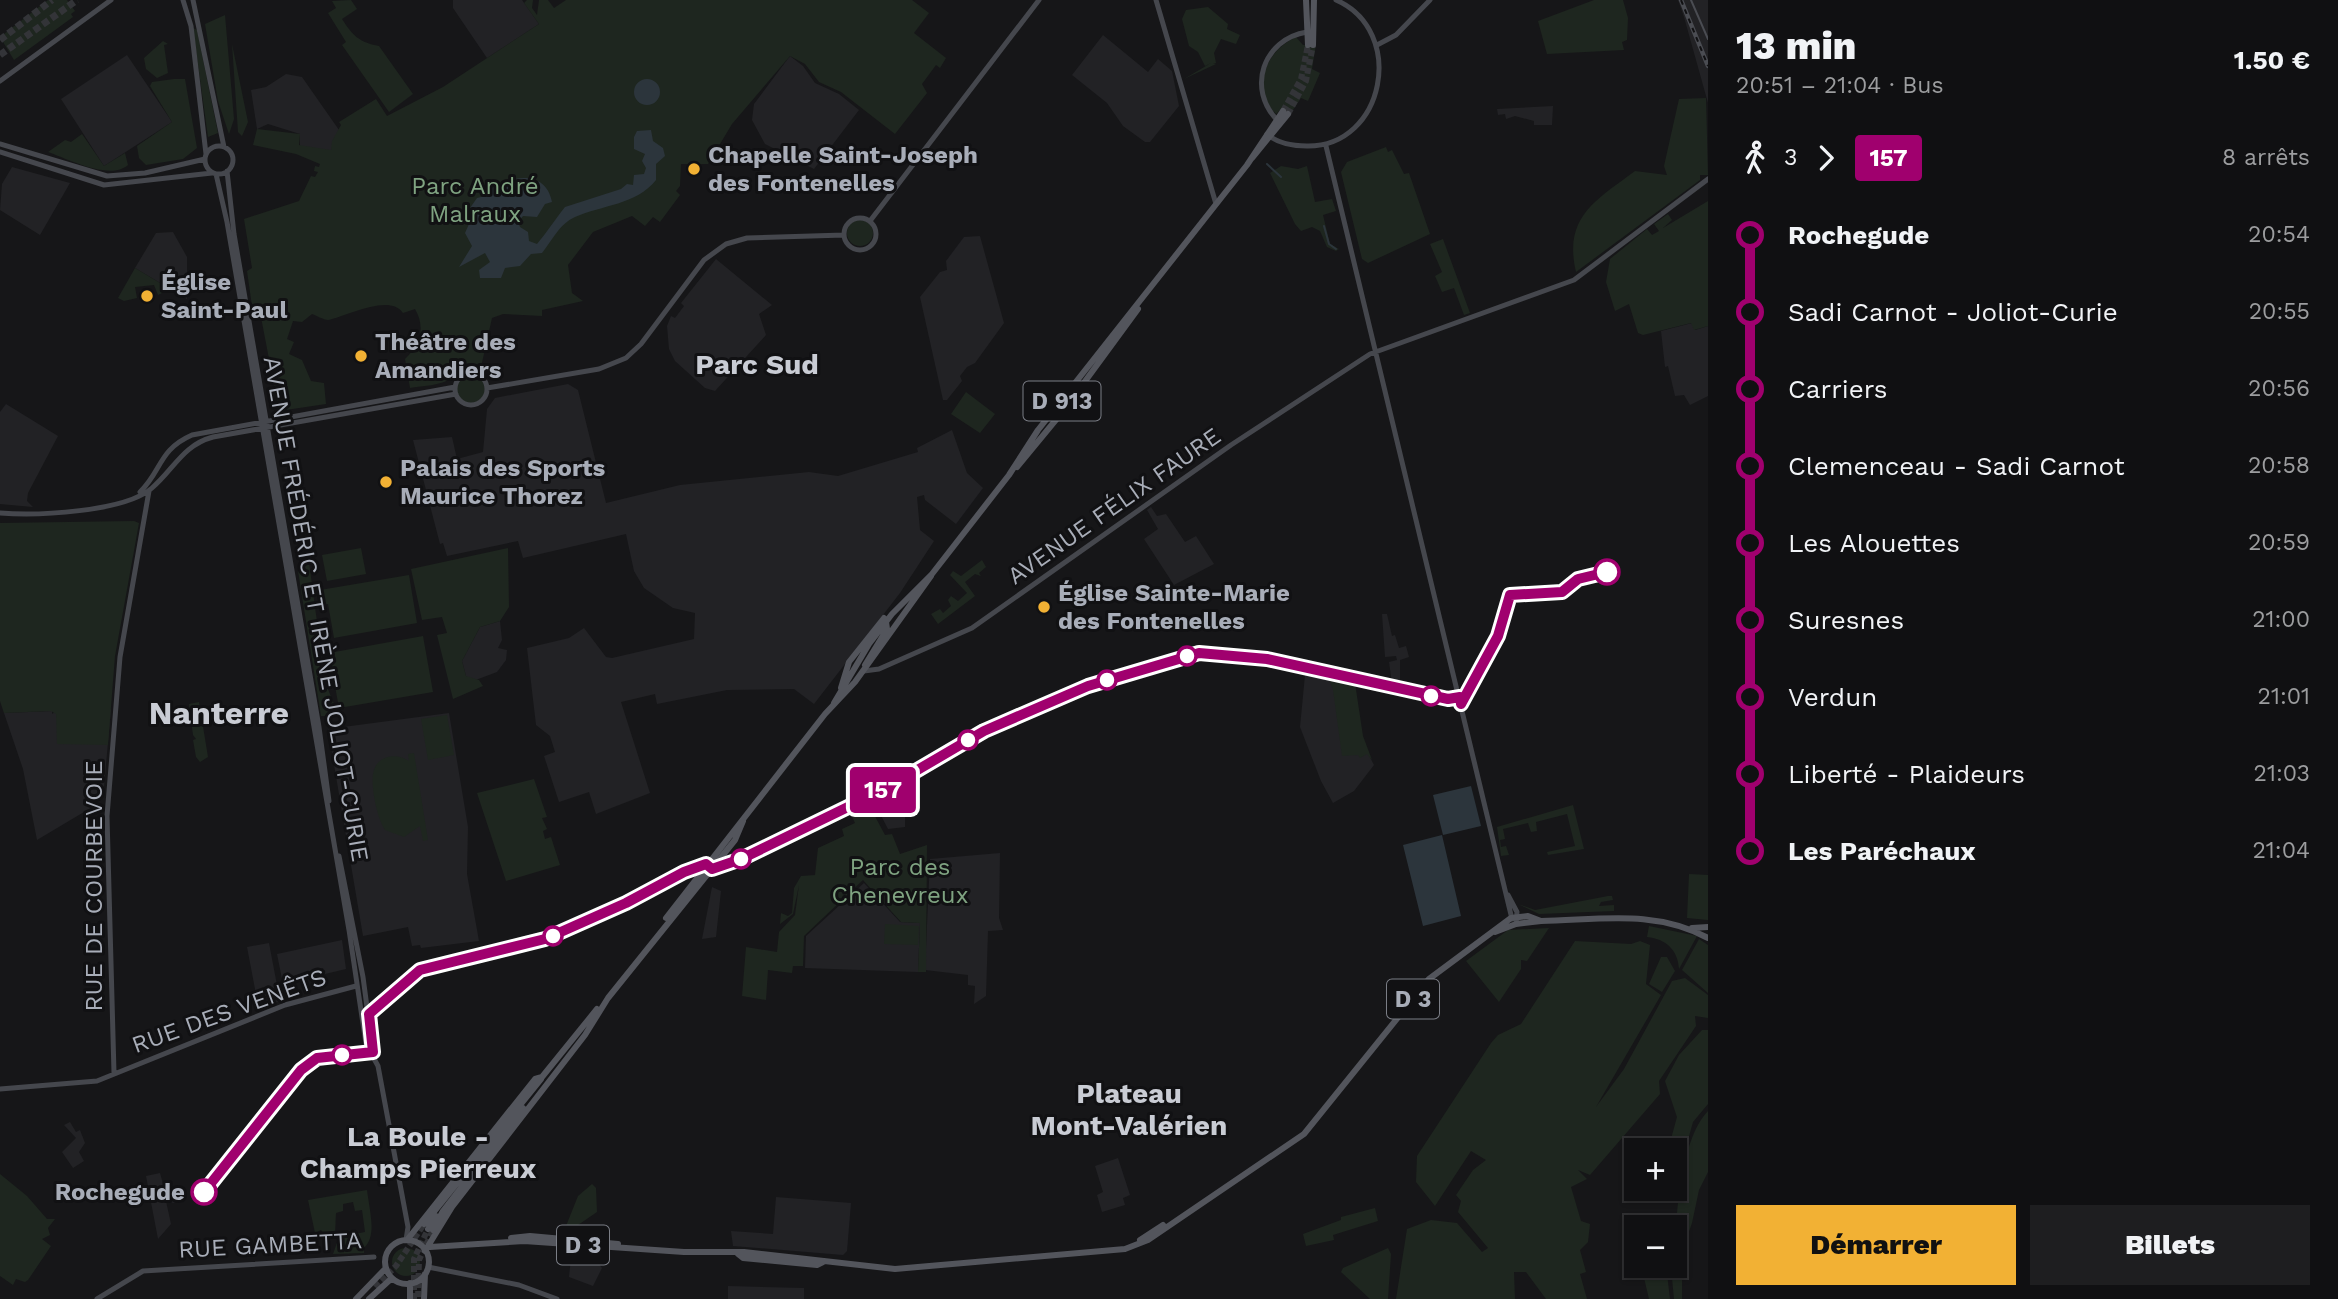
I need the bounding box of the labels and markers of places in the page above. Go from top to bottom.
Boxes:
place label: Chapelle Saint-Joseph des Fontenelles [708,141,978,197]
marker: Chapelle Saint-Joseph des Fontenelles [686,161,702,177]
place label: Église Saint-Paul [161,268,287,324]
marker: Église Saint-Paul [139,288,155,304]
place label: Théâtre des Amandiers [375,328,516,384]
marker: Théâtre des Amandiers [353,348,369,364]
place label: Palais des Sports Maurice Thorez [400,454,605,510]
marker: Palais des Sports Maurice Thorez [378,474,394,490]
unlabelled marker [1594,559,1620,585]
place label: Église Sainte-Marie des Fontenelles [1058,579,1290,635]
marker: Église Sainte-Marie des Fontenelles [1036,599,1052,615]
unlabelled marker [1177,646,1197,666]
unlabelled marker [1097,670,1117,690]
unlabelled marker [1421,686,1441,706]
unlabelled marker [958,730,978,750]
unlabelled marker [731,849,751,869]
unlabelled marker [543,926,563,946]
unlabelled marker [332,1045,352,1065]
place label: Rochegude [55,1178,185,1206]
marker: Rochegude [191,1179,217,1205]

